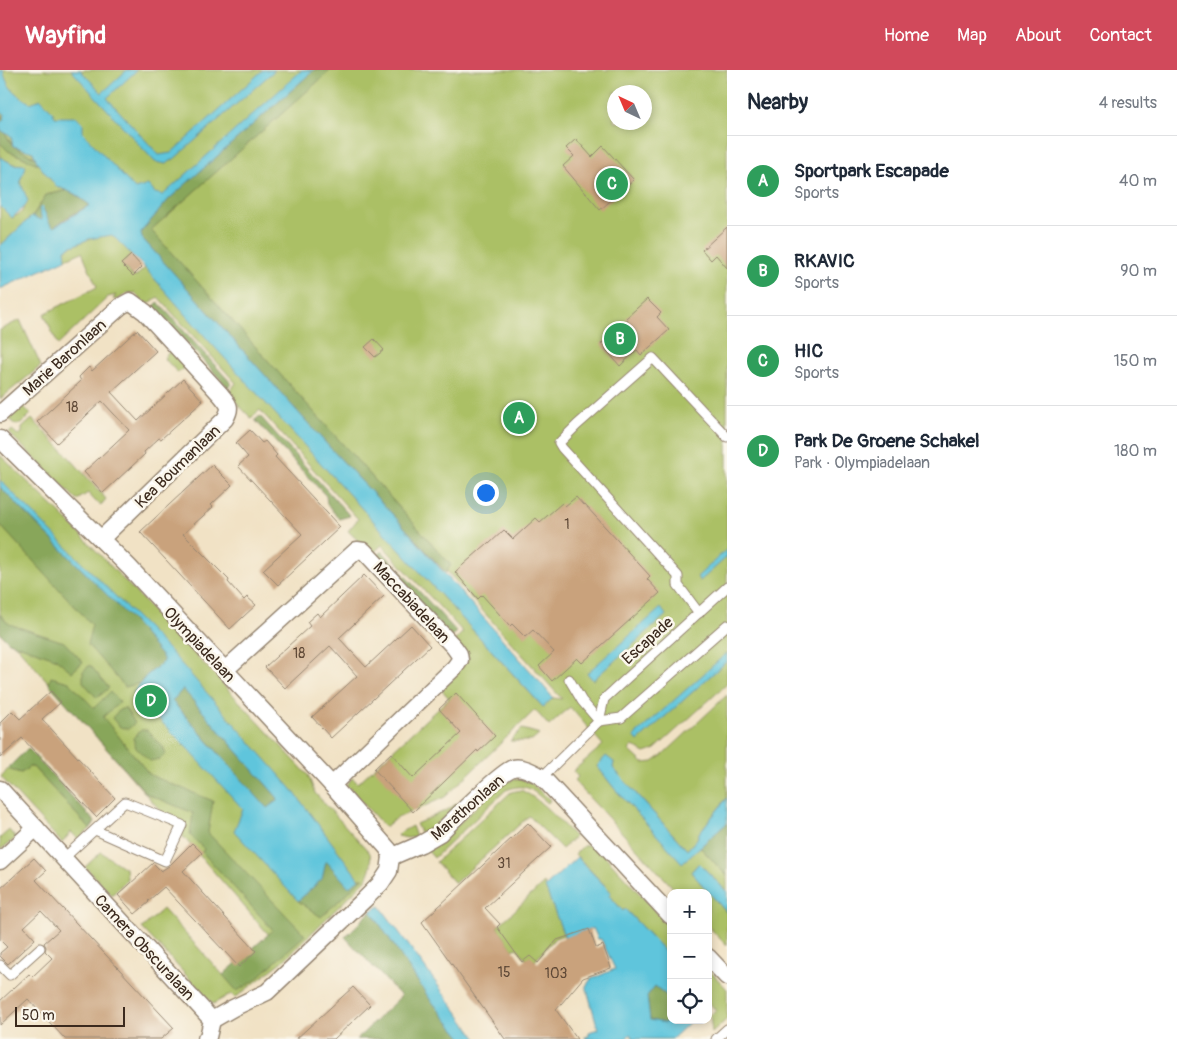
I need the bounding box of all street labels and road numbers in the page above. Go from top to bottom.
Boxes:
street label: Marie Baronlaan [19,315,111,400]
street label: Kea Boumanlaan [131,421,225,513]
street label: Maccabiadelaan [369,558,454,648]
street label: Olympiadelaan [159,603,239,687]
street label: Escapade [618,613,677,669]
street label: Marathonlaan [427,771,508,845]
street label: Camera Obscuralaan [90,890,199,1005]

